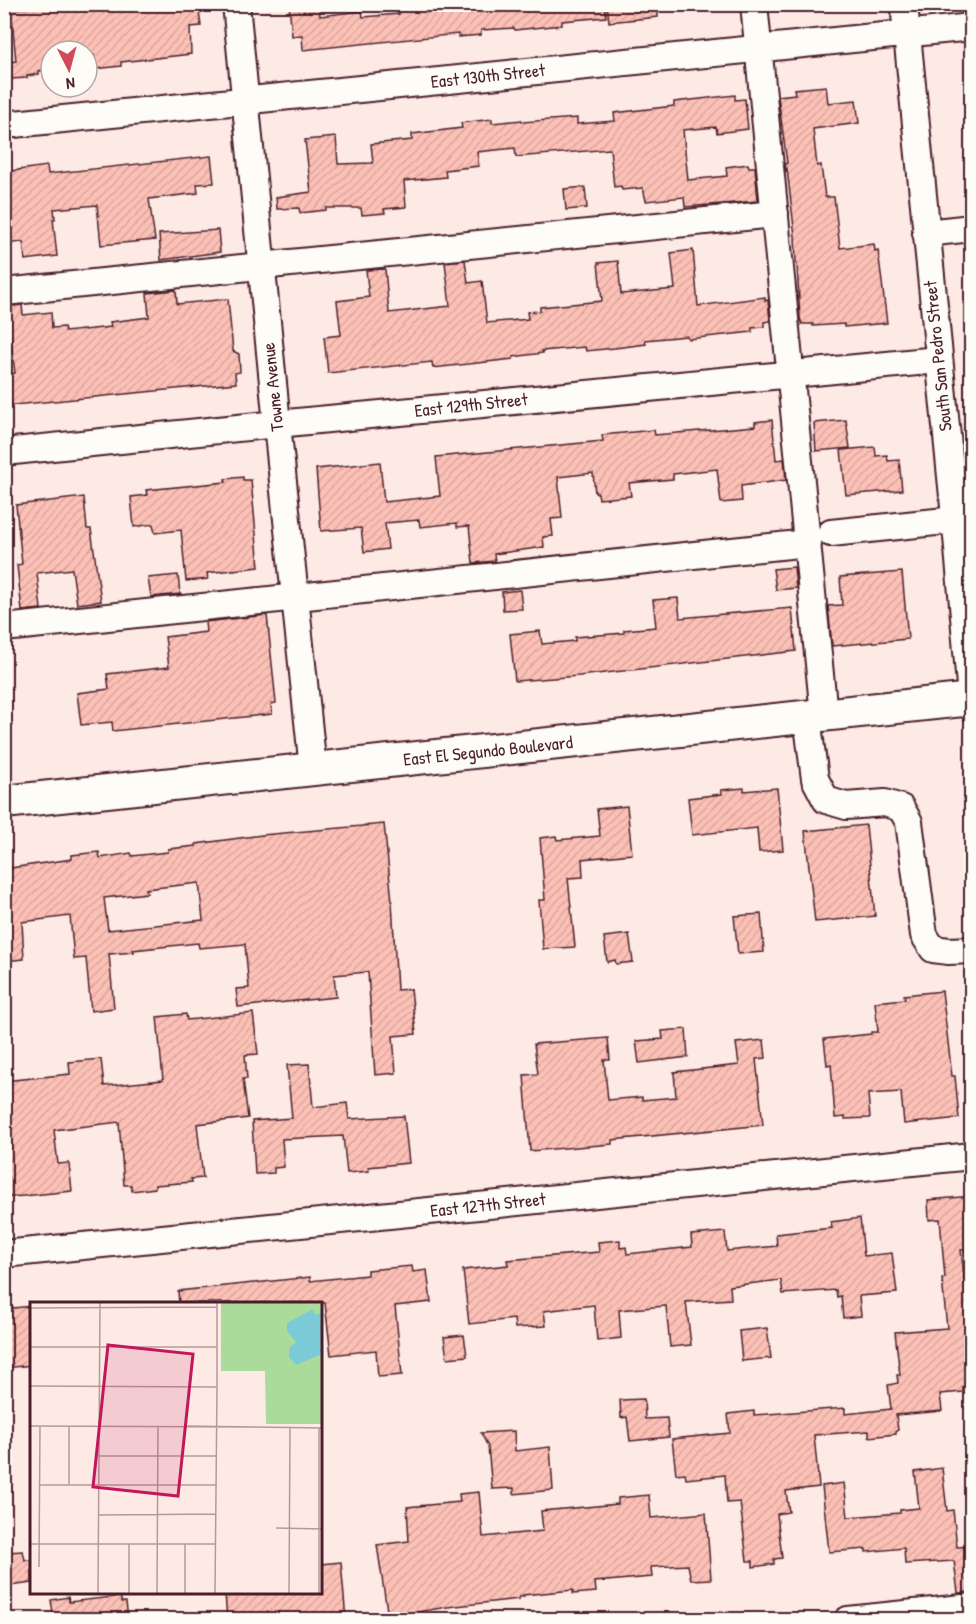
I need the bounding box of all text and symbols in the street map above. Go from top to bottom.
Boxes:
north arrow [39,39,99,99]
street label: East 130th Street [430,57,547,94]
text: N [65,73,76,95]
street label: South San Pedro Street [917,279,958,433]
street label: Towne Avenue [255,341,290,433]
street label: East 129th Street [413,386,530,423]
street label: East El Segundo Boulevard [402,729,574,772]
street label: East 127th Street [429,1186,548,1223]
inset map [30,1302,322,1594]

